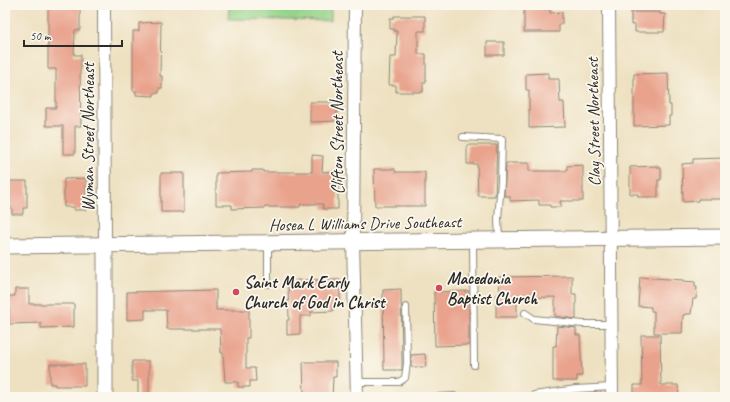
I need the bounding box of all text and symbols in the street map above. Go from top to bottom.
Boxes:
scale bar [24,22,122,48]
text: 50 m [30,28,52,44]
street label: Clifton Street Northeast [327,49,348,194]
street label: Clay Street Northeast [582,55,605,187]
street label: Wyman Street Northeast [78,60,99,211]
street label: Hosea L Williams Drive Southeast [269,211,464,236]
place label: Macedonia Baptist Church [447,268,538,309]
place label: Saint Mark Early Church of God in Christ [244,272,387,313]
marker: Macedonia Baptist Church [434,283,444,293]
marker: Saint Mark Early Church of God in Christ [231,287,241,297]

